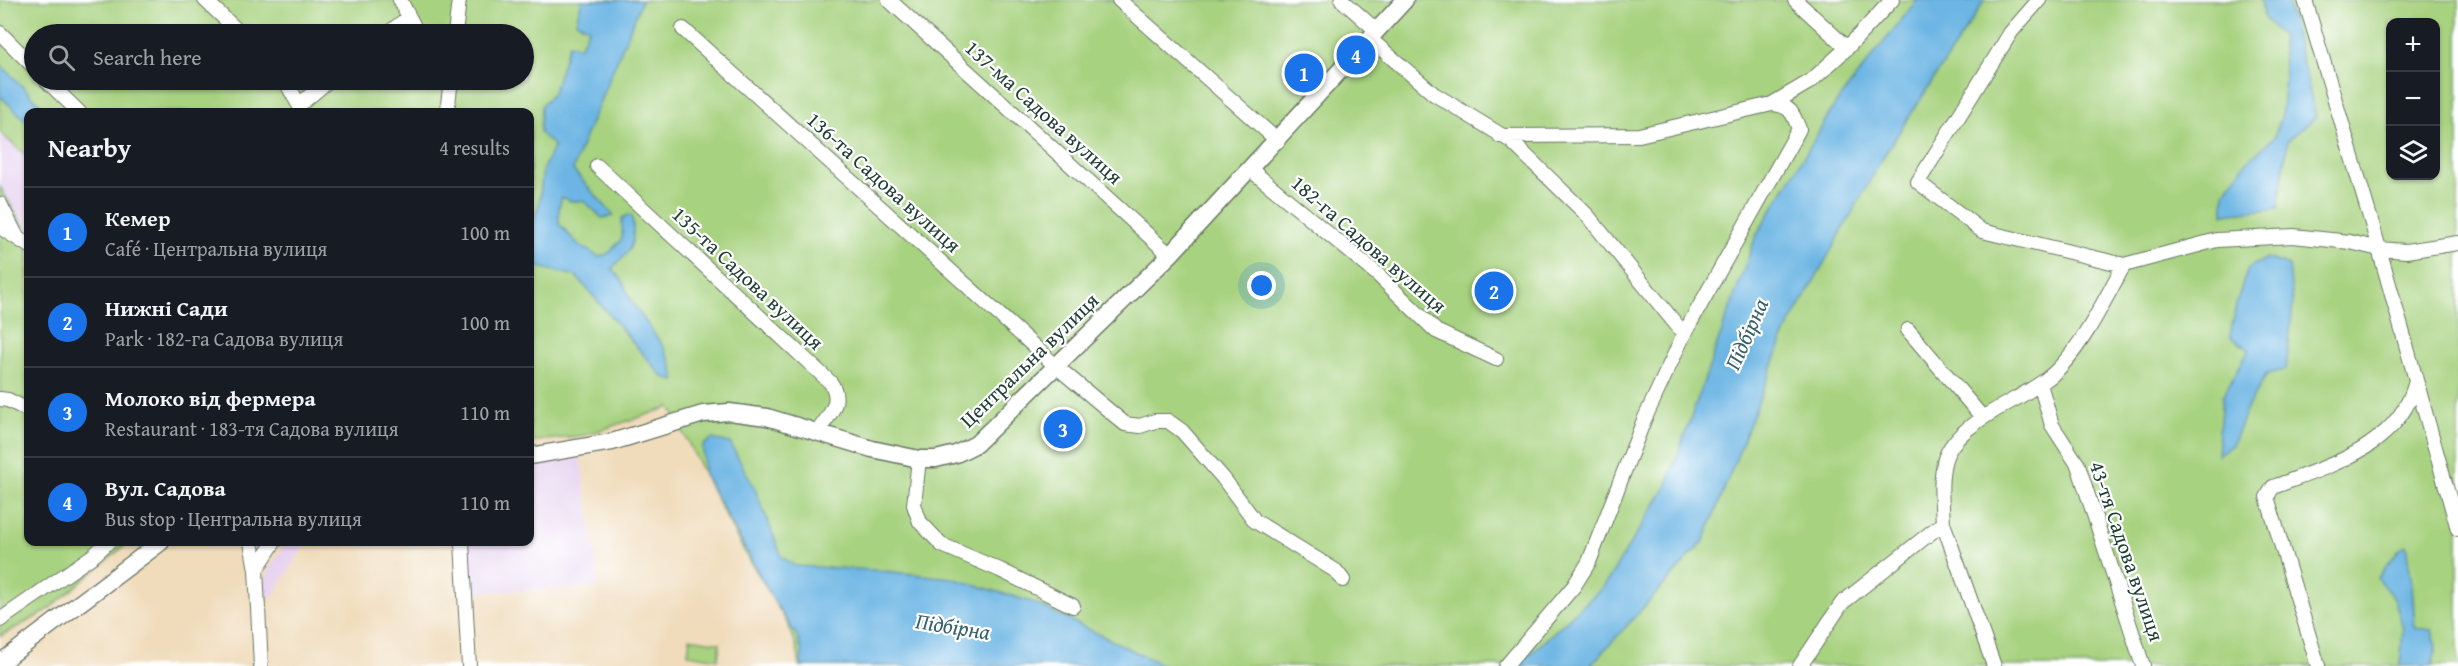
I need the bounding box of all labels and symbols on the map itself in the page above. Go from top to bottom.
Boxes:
pin: 4 [1336,32,1376,78]
street label: 137-ма Садова вулиця [958,33,1130,192]
pin: 1 [1284,50,1324,96]
street label: 136-та Садова вулиця [800,104,968,260]
street label: 182-га Садова вулиця [1284,168,1454,321]
street label: 135-та Садова вулиця [665,199,831,357]
pin: 2 [1474,268,1514,314]
your location [1247,271,1276,300]
street label: Центральна вулиця [952,285,1106,435]
water label: Підбірна [1716,293,1776,375]
pin: 3 [1044,406,1082,452]
street label: 43-тя Садова вулиця [2082,457,2173,646]
water label: Підбірна [913,604,993,648]

